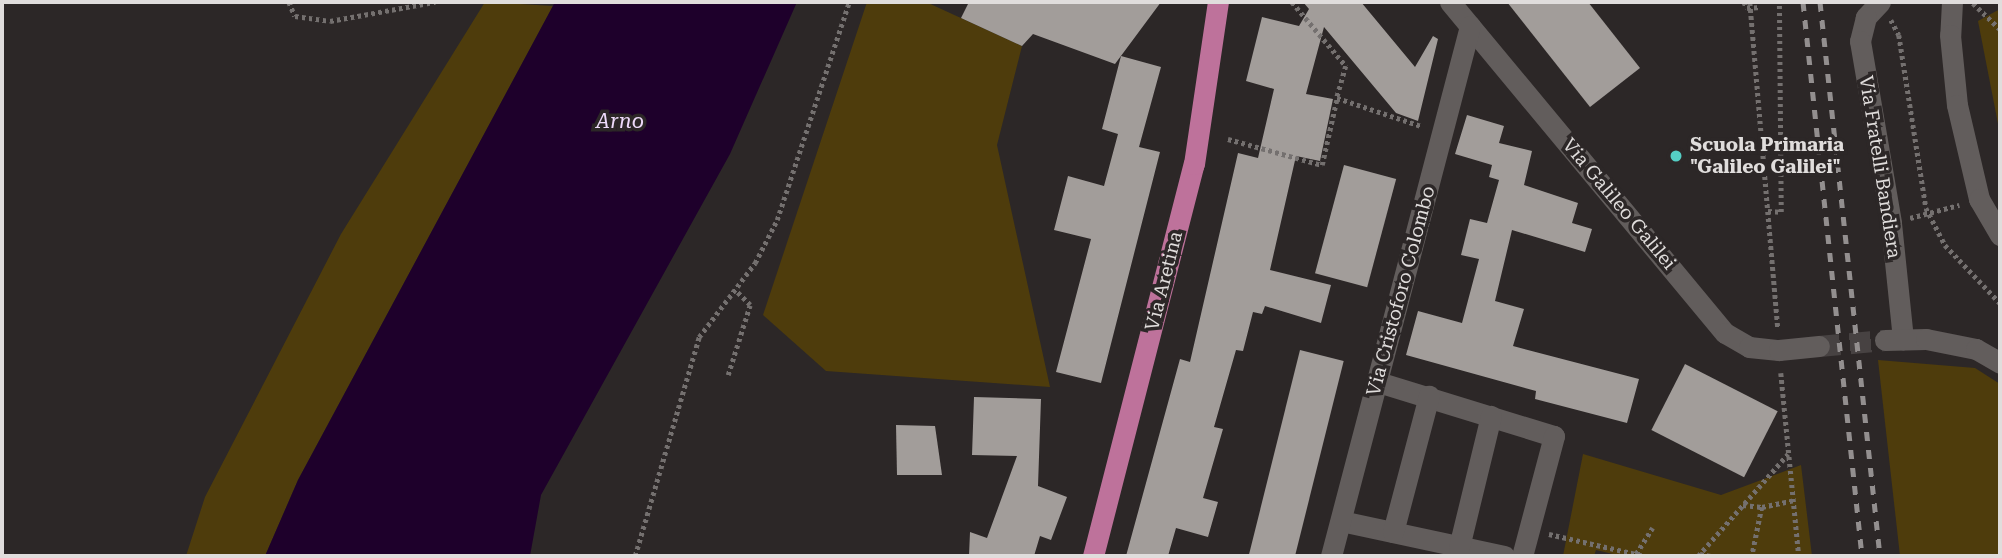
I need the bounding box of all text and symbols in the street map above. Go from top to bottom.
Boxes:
street label: Via Fratelli Bandiera [1854,74,1906,260]
water label: Arno [596,108,644,134]
street label: Via Galileo Galilei [1557,134,1681,274]
place label: Scuola Primaria "Galileo Galilei" [1690,134,1844,178]
marker: Scuola Primaria "Galileo Galilei" [1668,148,1684,164]
street label: Via Cristoforo Colombo [1362,183,1440,399]
street label: Via Aretina [1141,229,1187,333]

